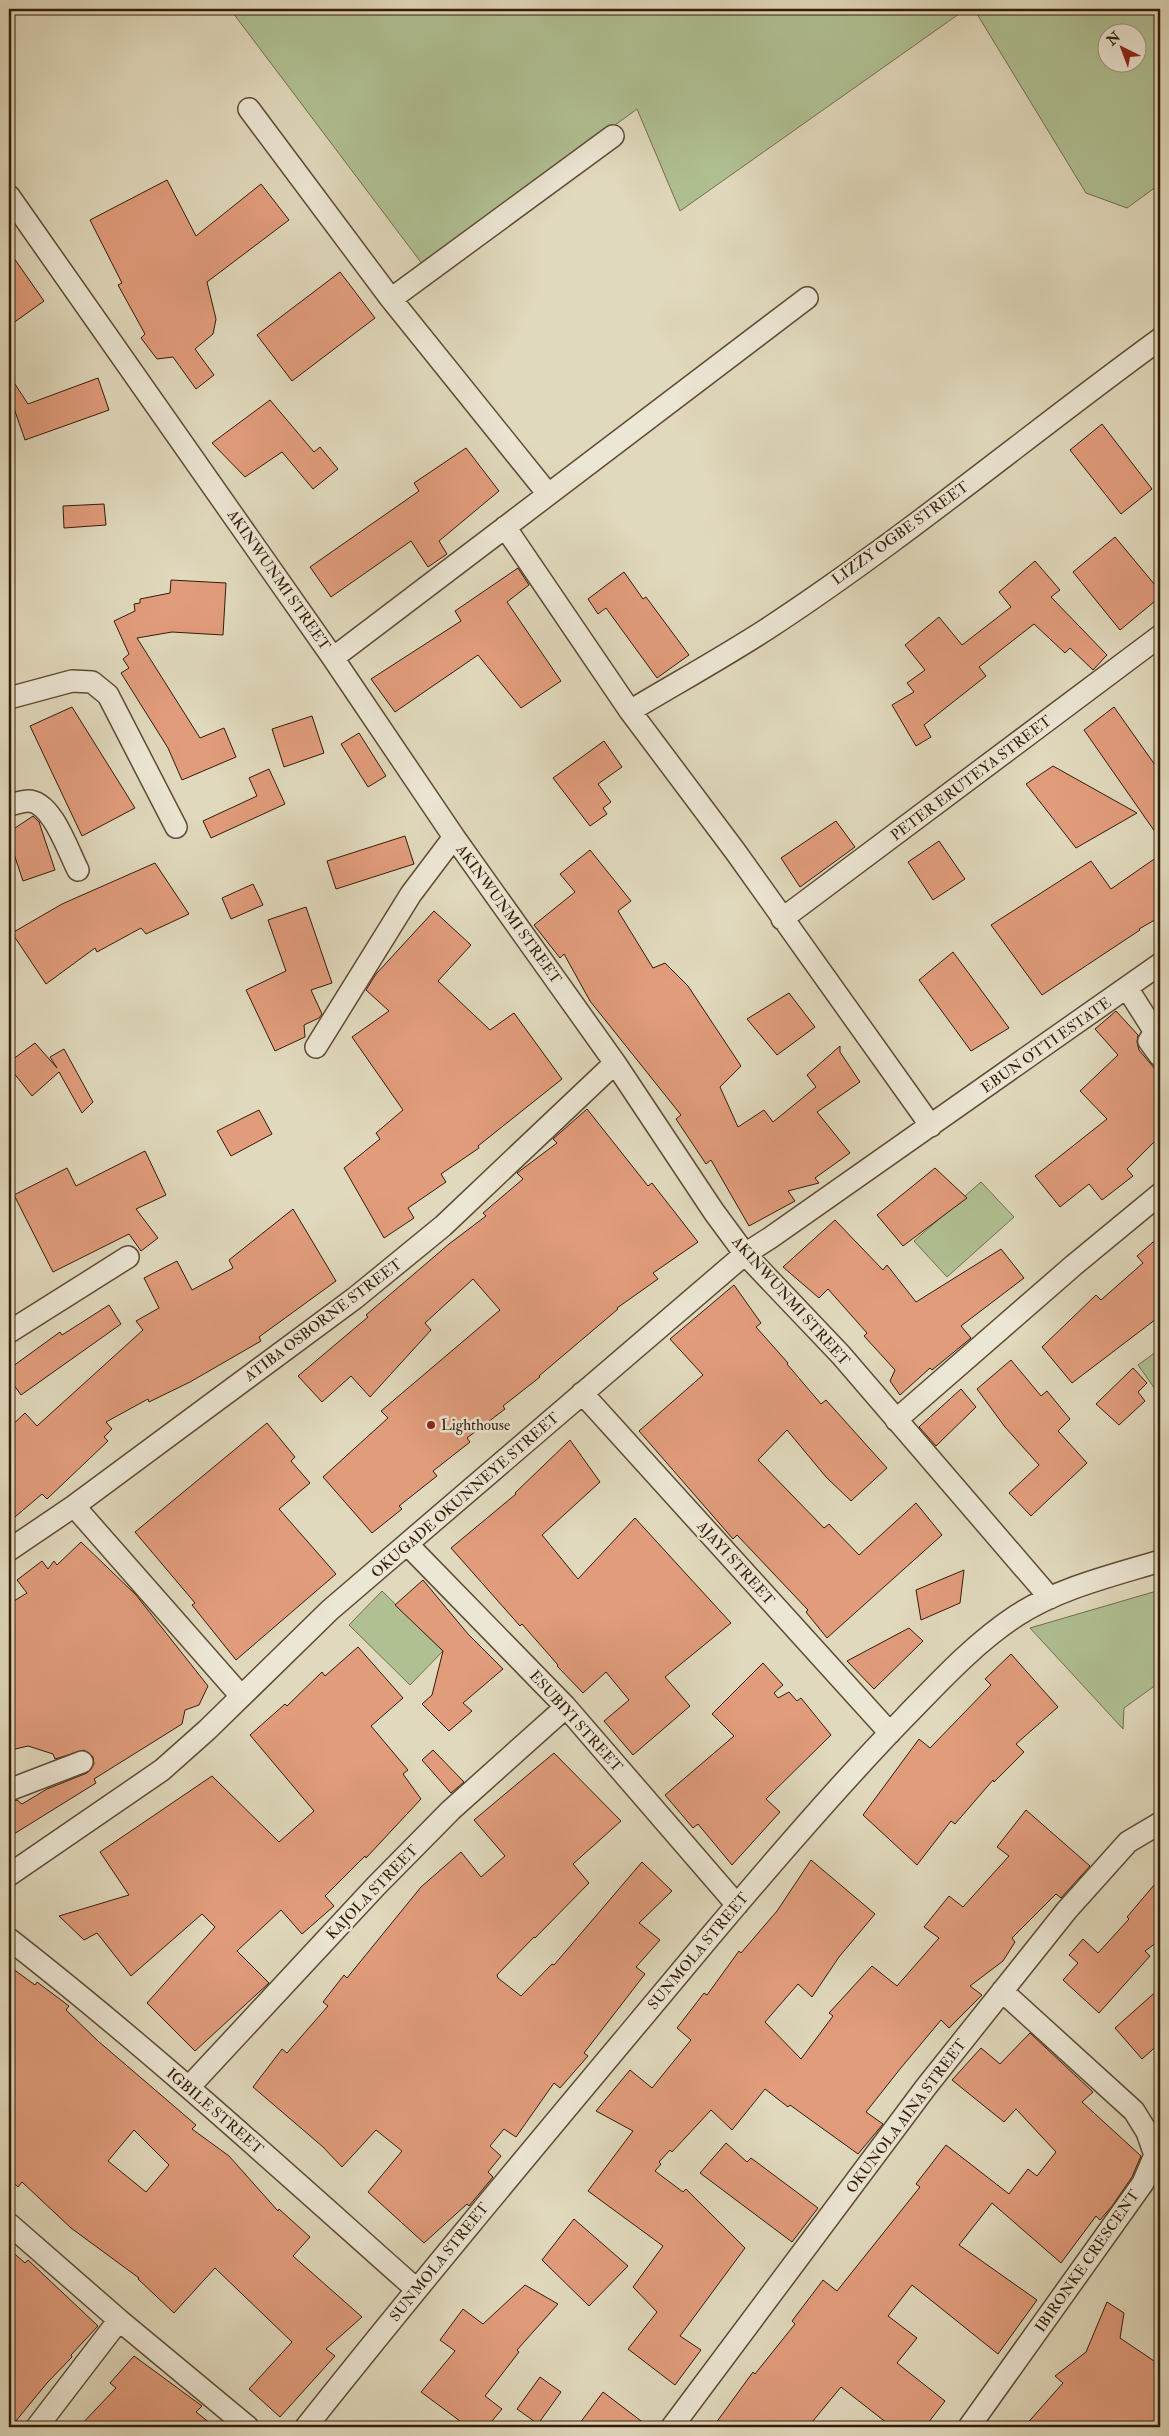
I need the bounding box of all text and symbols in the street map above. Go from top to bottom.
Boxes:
north arrow [1096,22,1146,72]
text: N [1103,28,1124,50]
street label: LIZZY OGBE STREET [828,477,972,589]
street label: AKINWUNMI STREET [222,505,334,654]
street label: PETER ERUTEYA STREET [887,712,1056,845]
street label: AKINWUNMI STREET [451,840,565,988]
street label: EBUN OTTI ESTATE [978,993,1115,1097]
street label: AKINWUNMI STREET [727,1232,854,1370]
street label: ATIBA OSBORNE STREET [240,1255,406,1386]
street label: OKUGADE OKUNNEYE STREET [367,1409,563,1582]
place label: Lighthouse [441,1416,510,1435]
marker: Lighthouse [425,1419,437,1431]
street label: AJAYI STREET [691,1516,778,1610]
street label: ESUBIYI STREET [525,1667,626,1776]
street label: KAJOLA STREET [322,1841,423,1944]
street label: SUNMOLA STREET [644,1889,753,2014]
street label: OKUNOLA AINA STREET [842,2035,971,2197]
street label: IGBILE STREET [162,2064,267,2159]
street label: IBIRONKE CRESCENT [1031,2186,1144,2336]
street label: SUNMOLA STREET [386,2199,493,2326]

